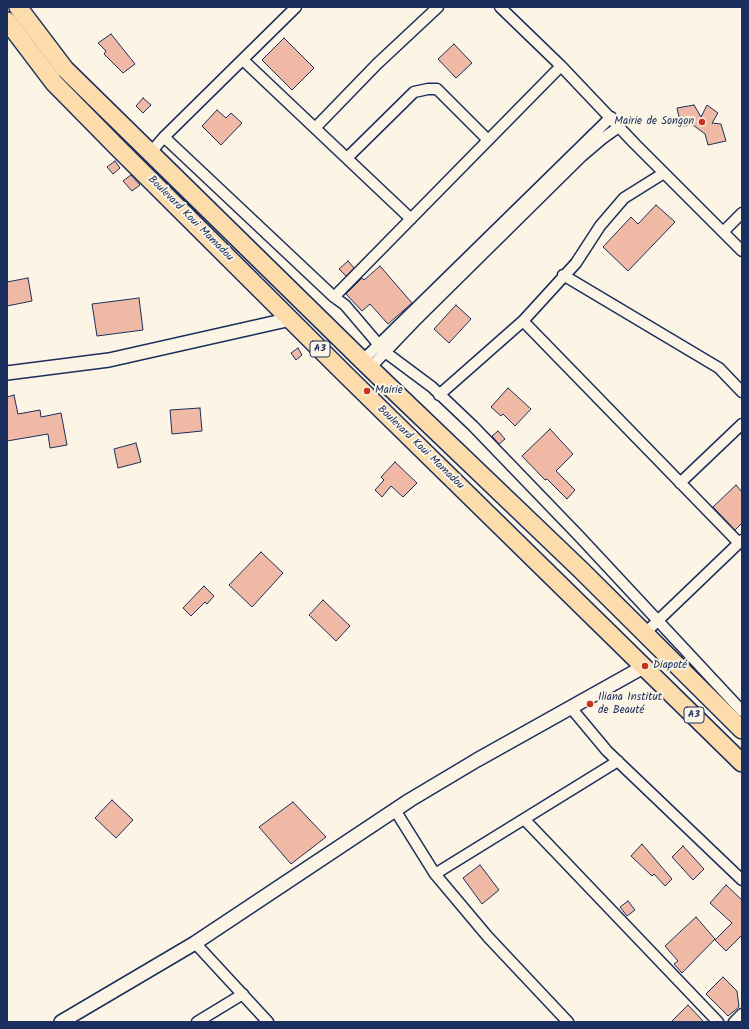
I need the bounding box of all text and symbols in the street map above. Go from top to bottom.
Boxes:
place label: Mairie de Songon [614,115,694,129]
marker: Mairie de Songon [697,117,707,127]
street label: Boulevard Koui Mamadou [144,173,236,265]
road number: A3 [310,341,330,357]
place label: Mairie [375,384,403,398]
marker: Mairie [362,386,372,396]
street label: Boulevard Koui Mamadou [374,403,466,493]
place label: Diapoté [653,659,687,673]
marker: Diapoté [640,661,650,671]
place label: Iliana Institut de Beauté [598,691,662,717]
marker: Iliana Institut de Beauté [585,699,595,709]
road number: A3 [684,707,704,723]

